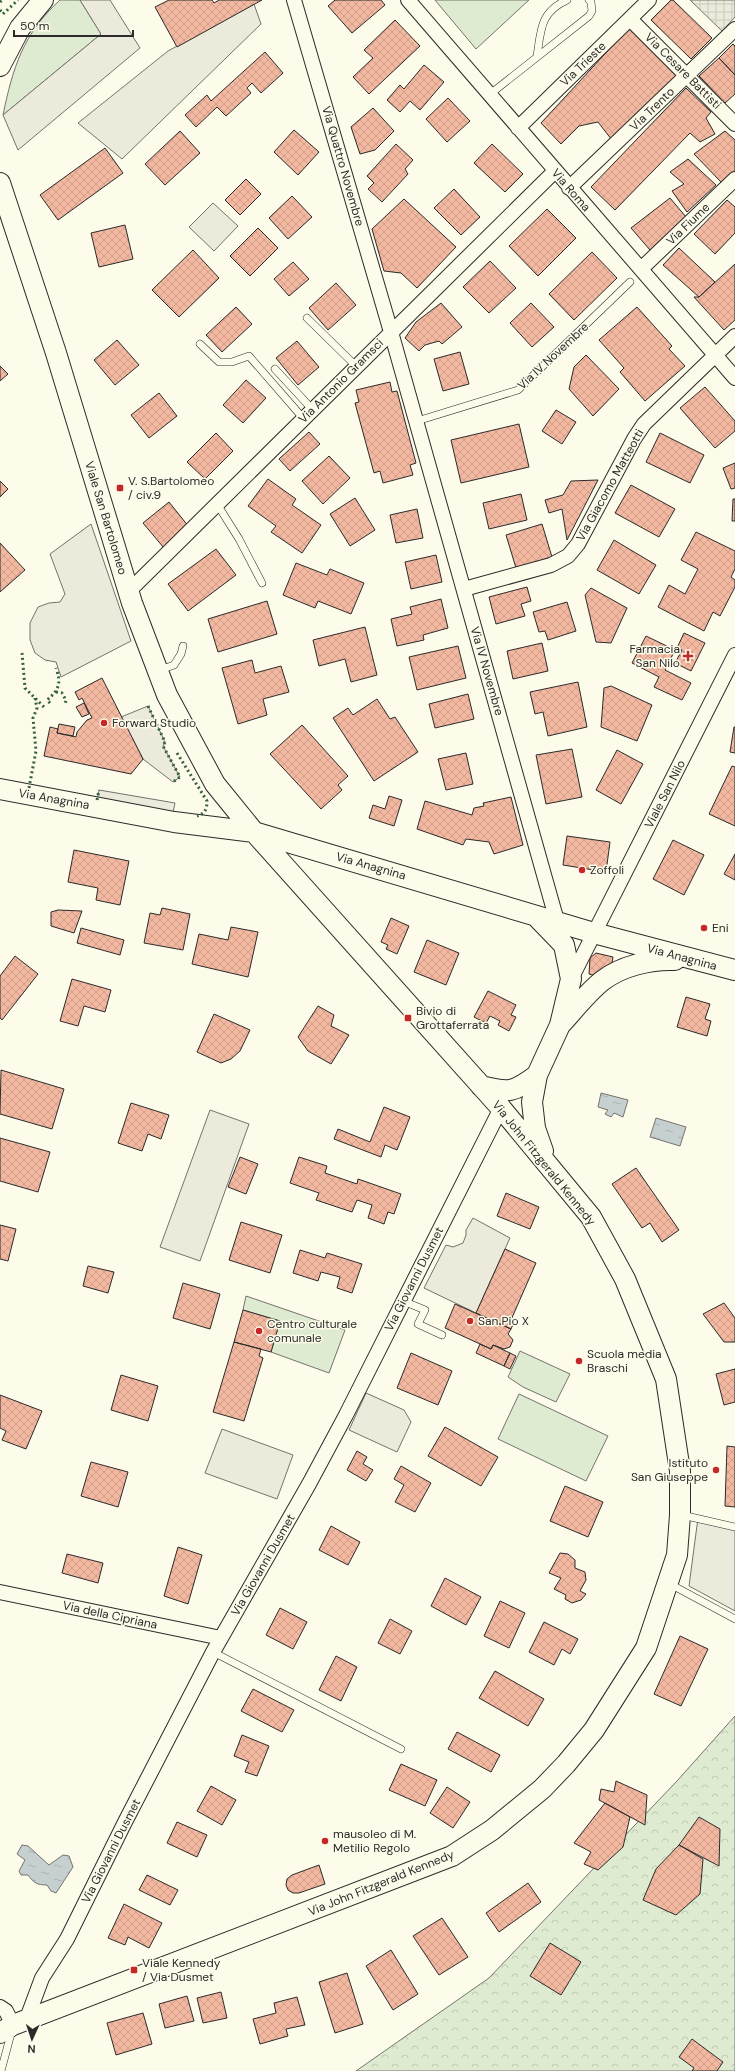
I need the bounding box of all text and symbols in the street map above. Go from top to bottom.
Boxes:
scale bar [14,12,133,38]
text: 50 m [20,18,49,34]
street label: Via Cesare Battisti [641,29,725,113]
street label: Via Trieste [557,38,610,90]
street label: Via Trento [626,84,678,134]
street label: Via Quattro Novembre [318,104,368,228]
street label: Via Roma [548,165,594,215]
street label: Via Fiume [663,199,713,249]
street label: Via IV Novembre [514,319,592,393]
street label: Via Antonio Gramsci [295,335,387,427]
street label: Via Giacomo Matteotti [573,426,648,544]
street label: Viale San Bartolomeo [81,459,131,577]
place label: V. S.Bartolomeo / civ.9 [128,473,214,503]
marker: V. S.Bartolomeo / civ.9 [115,483,125,493]
street label: Via IV Novembre [467,625,507,718]
place label: Farmacia San Nilo [630,641,680,671]
marker: Farmacia San Nilo [683,651,693,661]
place label: Forward Studio [112,715,196,731]
marker: Forward Studio [99,718,109,728]
street label: Viale San Nilo [641,757,689,831]
street label: Via Anagnina [17,785,91,813]
street label: Via Anagnina [334,848,408,884]
place label: Zoffoli [590,862,624,878]
marker: Zoffoli [577,865,587,875]
place label: Eni [712,920,729,936]
marker: Eni [699,923,709,933]
street label: Via Anagnina [645,940,719,974]
place label: Bivio di Grottaferrata [416,1003,489,1033]
marker: Bivio di Grottaferrata [403,1013,413,1023]
street label: Via John Fitzgerald Kennedy [489,1097,600,1229]
street label: Via Giovanni Dusmet [381,1224,447,1334]
place label: San Pio X [478,1313,529,1329]
place label: Centro culturale comunale [267,1316,357,1346]
marker: San Pio X [465,1316,475,1326]
marker: Centro culturale comunale [254,1326,264,1336]
place label: Scuola media Braschi [587,1346,662,1376]
marker: Scuola media Braschi [574,1356,584,1366]
place label: Istituto San Giuseppe [631,1455,708,1485]
marker: Istituto San Giuseppe [711,1465,721,1475]
street label: Via Giovanni Dusmet [227,1511,299,1619]
street label: Via della Cipriana [61,1597,159,1633]
street label: Via Giovanni Dusmet [78,1796,144,1906]
place label: mausoleo di M. Metilio Regolo [333,1826,416,1856]
marker: mausoleo di M. Metilio Regolo [320,1836,330,1846]
street label: Via John Fitzgerald Kennedy [306,1846,457,1920]
place label: Viale Kennedy / Via Dusmet [142,1955,221,1985]
marker: Viale Kennedy / Via Dusmet [129,1965,139,1975]
north arrow [12,2019,52,2059]
text: N [27,2042,36,2056]

